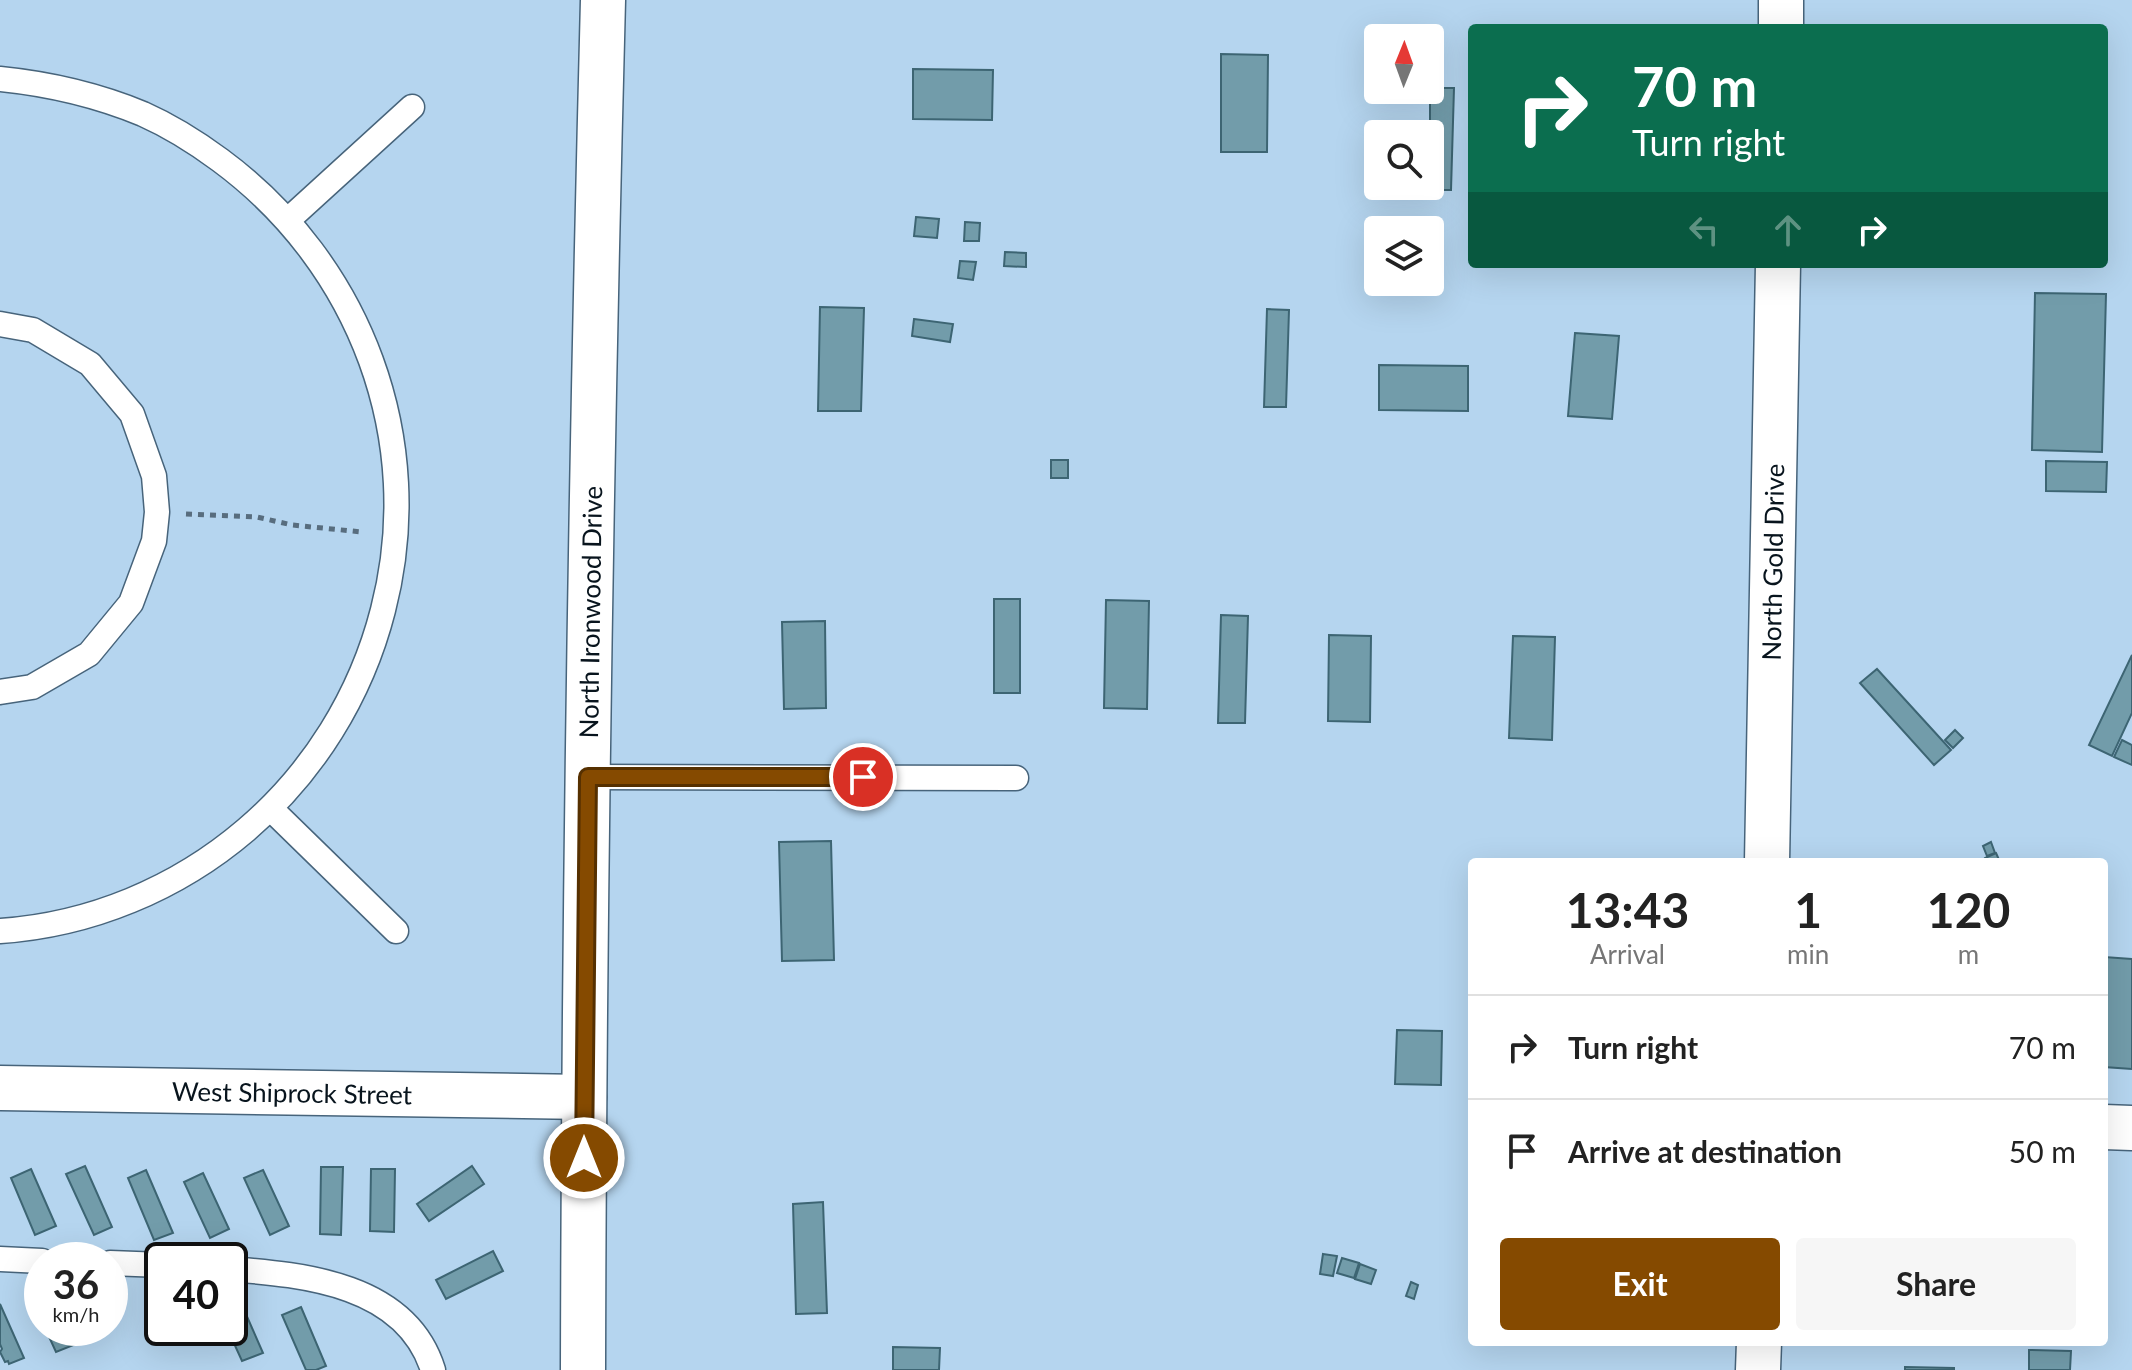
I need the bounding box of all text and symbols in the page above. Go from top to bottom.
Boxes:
north arrow [1364,24,1444,104]
map controls [1364,24,1444,296]
text: 70 m [1632,52,1757,119]
icon: right [1500,56,1604,160]
button: search [1364,120,1444,200]
text: Turn right [1632,120,1785,164]
icon: left [1682,208,1726,252]
icon: ahead [1766,208,1810,252]
icon: right [1850,208,1894,252]
button: layers [1364,216,1444,296]
street label: North Gold Drive [1755,463,1790,661]
street label: North Ironwood Drive [572,486,608,738]
pin [829,743,897,811]
icon: arrive [841,755,885,799]
text: 13:43 [1566,881,1689,938]
text: 1 [1794,881,1822,938]
text: 120 [1927,881,2010,938]
text: Arrival [1590,938,1665,970]
text: min [1787,938,1829,970]
text: m [1958,938,1979,970]
icon: right [1500,1025,1544,1069]
text: Turn right [1568,1029,1698,1065]
text: 70 m [2009,1029,2076,1065]
street label: West Shiprock Street [172,1075,413,1110]
position arrow [542,1116,626,1200]
icon: arrive [1500,1129,1544,1173]
text: Arrive at destination [1568,1133,1842,1169]
text: 50 m [2009,1133,2076,1169]
button: Exit [1500,1238,1780,1330]
button: Share [1796,1238,2076,1330]
speed limit sign: 40 [144,1242,248,1346]
text: 36 [53,1260,99,1308]
text: km/h [53,1302,99,1326]

